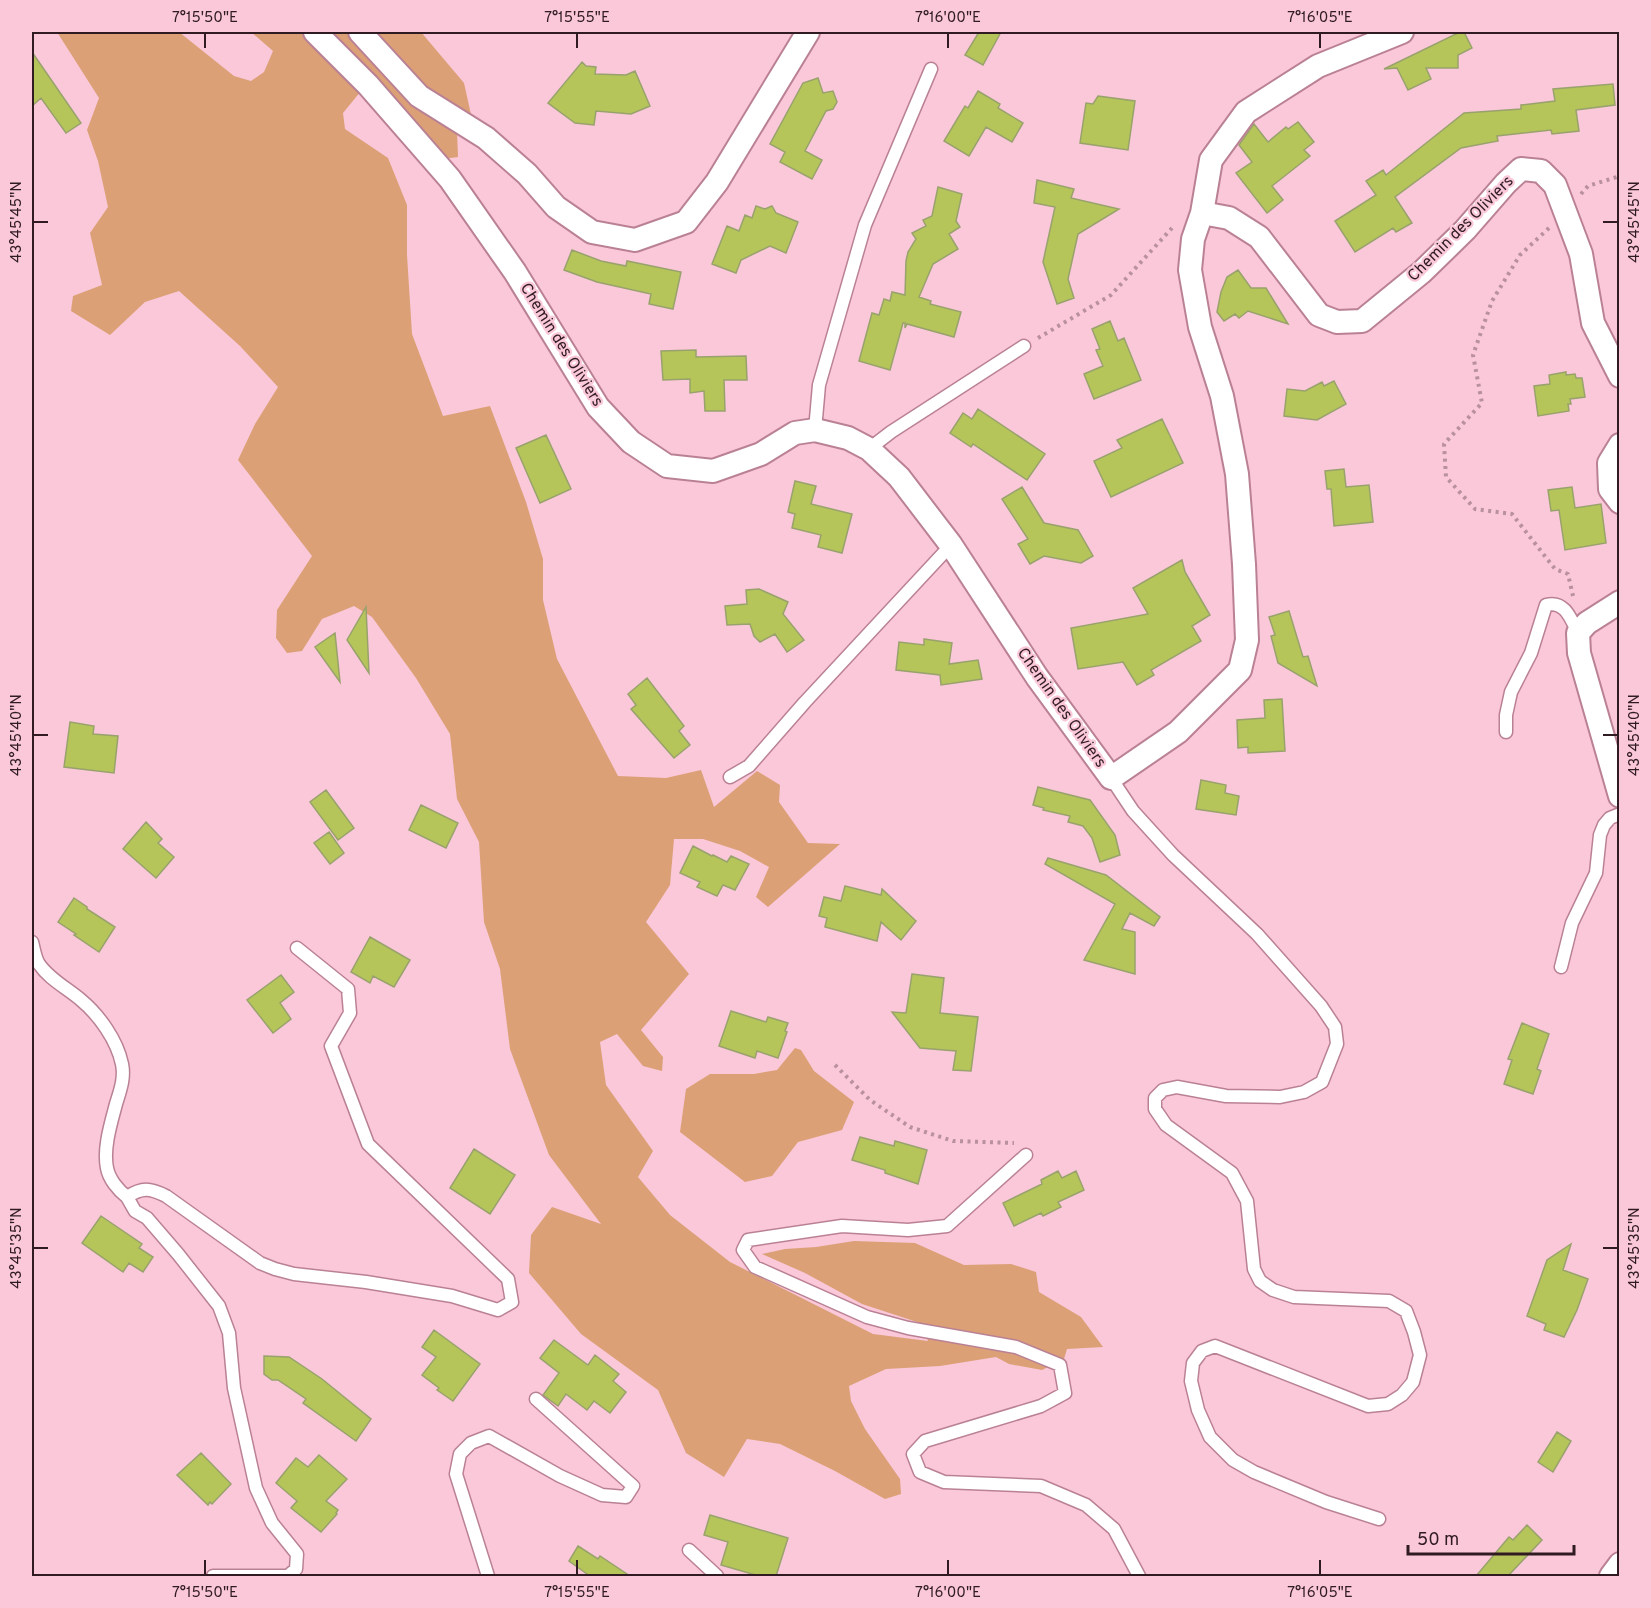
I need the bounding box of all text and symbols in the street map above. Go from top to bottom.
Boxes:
text: 7°15'50"E [172,9,238,28]
text: 7°15'55"E [544,9,610,28]
text: 7°16'00"E [915,9,981,28]
text: 7°16'05"E [1287,9,1353,28]
street label: Chemin des Oliviers [1404,172,1518,286]
text: 43°45'45"N [8,181,27,263]
text: 43°45'45"N [1626,181,1645,263]
street label: Chemin des Oliviers [515,279,607,411]
street label: Chemin des Oliviers [1012,644,1110,772]
text: 43°45'40"N [8,694,27,776]
text: 43°45'40"N [1626,694,1645,776]
text: 43°45'35"N [8,1207,27,1289]
text: 43°45'35"N [1626,1207,1645,1289]
scale bar [1408,1518,1574,1556]
text: 50 m [1417,1529,1459,1552]
text: 7°15'50"E [172,1584,238,1603]
text: 7°15'55"E [544,1584,610,1603]
text: 7°16'00"E [915,1584,981,1603]
text: 7°16'05"E [1287,1584,1353,1603]

